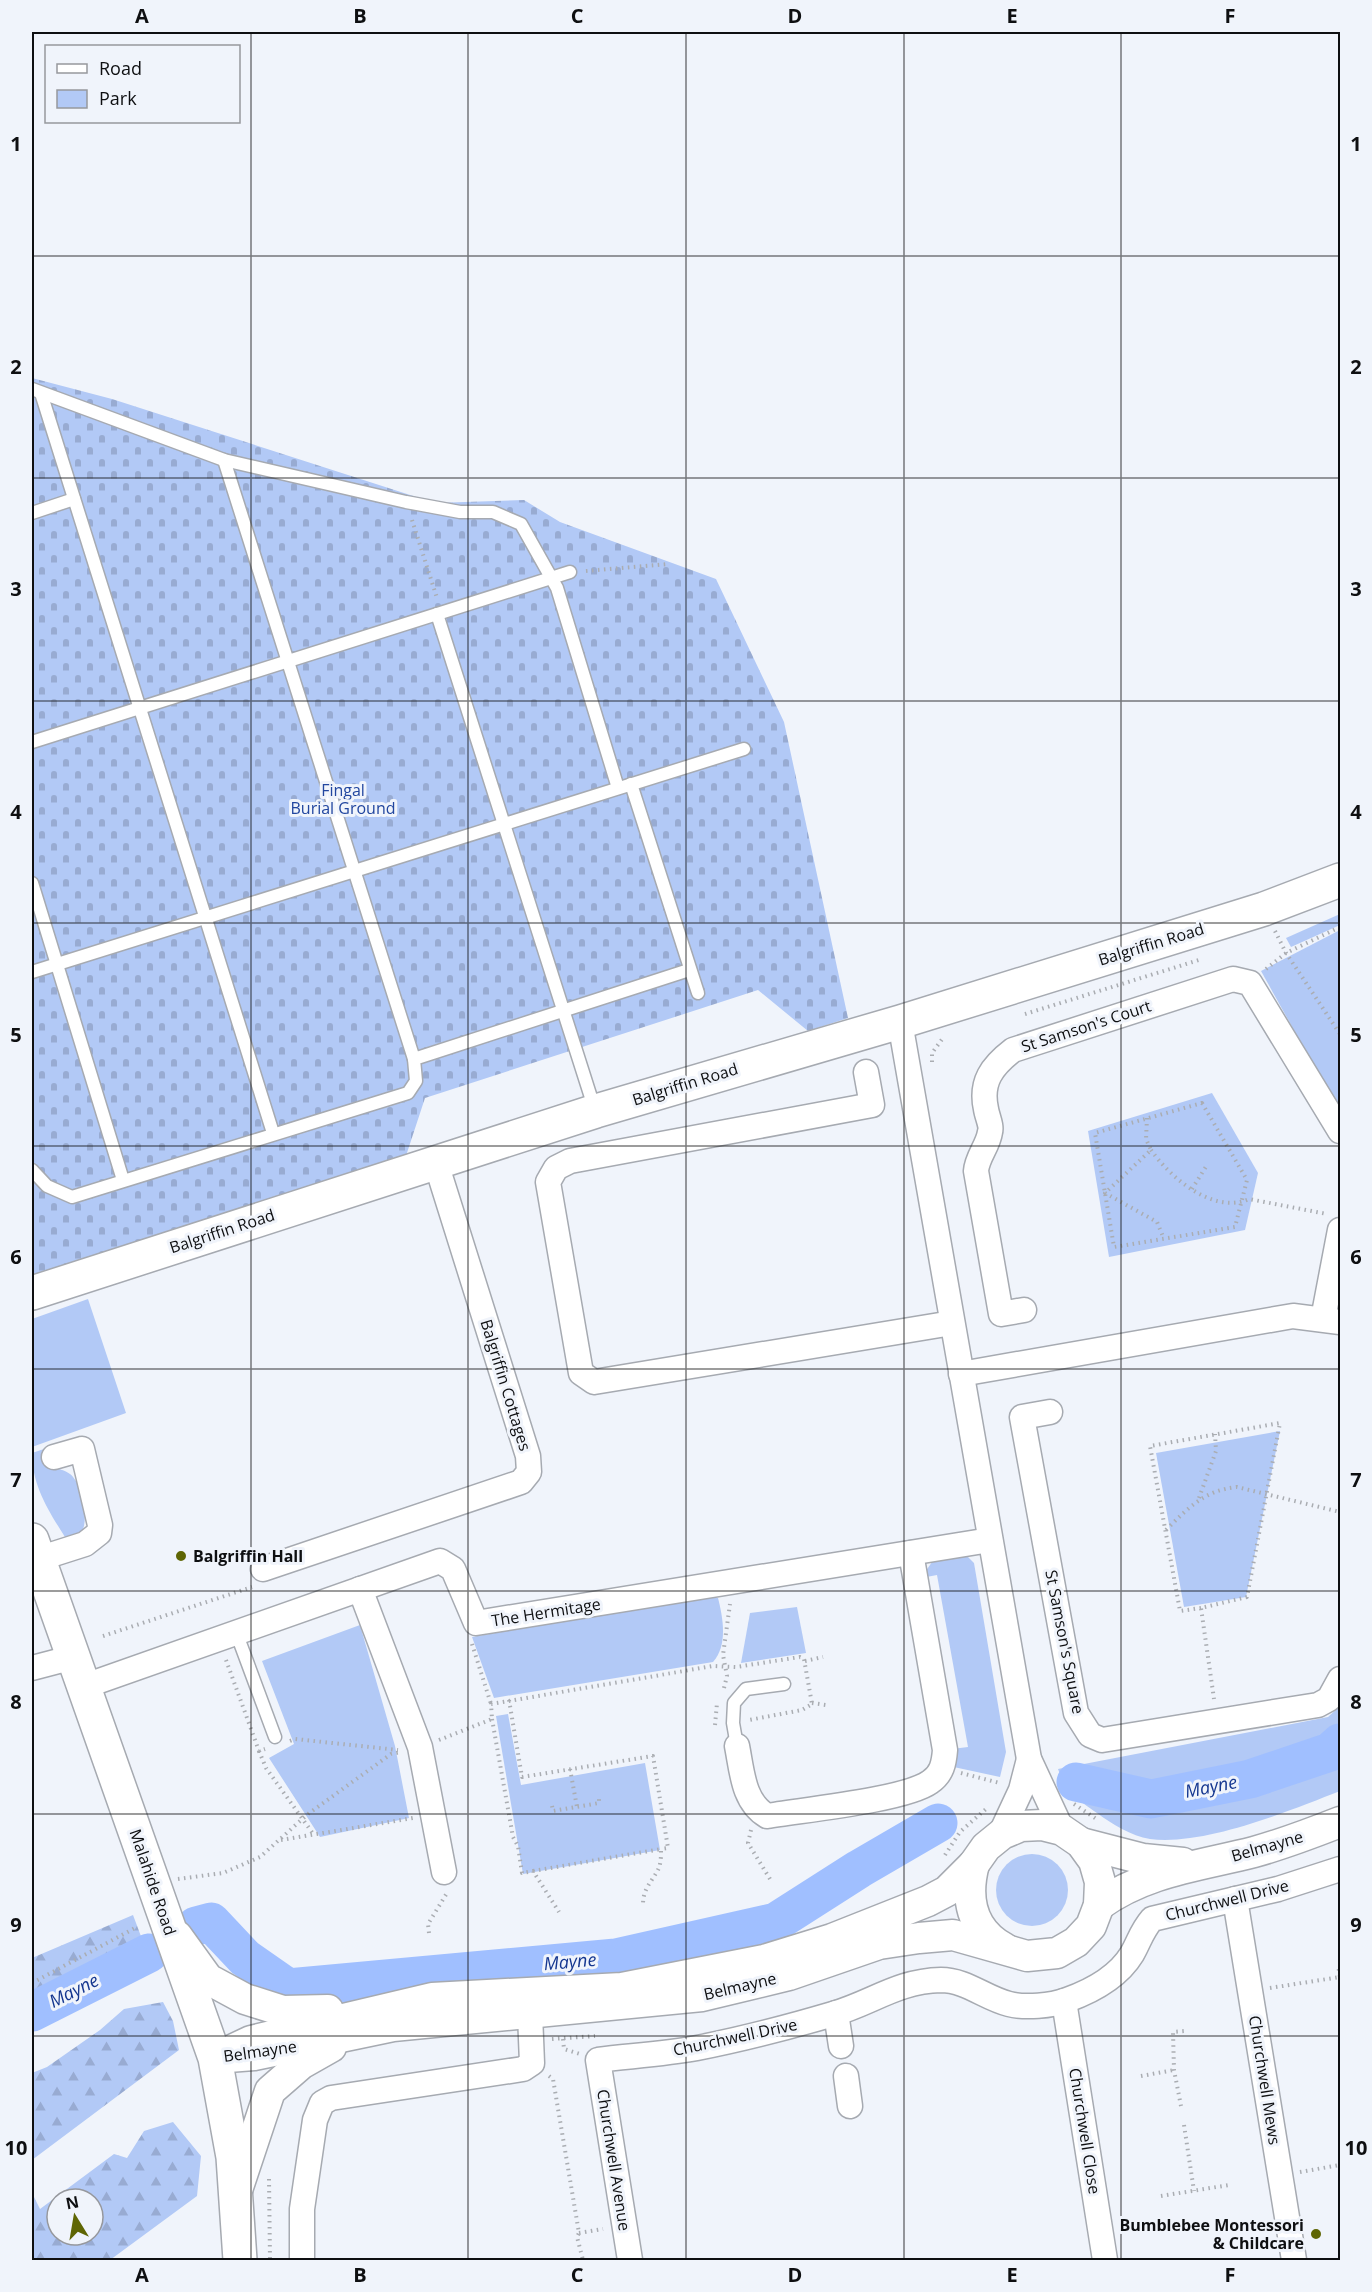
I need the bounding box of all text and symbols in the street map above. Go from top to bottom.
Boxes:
text: A [135,2,149,29]
text: B [353,2,367,29]
text: C [571,2,584,29]
text: D [788,2,802,29]
text: E [1006,2,1018,29]
text: F [1225,2,1235,29]
legend [45,45,240,123]
text: Road [99,56,142,80]
text: Park [99,86,137,110]
text: 1 [10,130,22,157]
text: 1 [1350,130,1362,157]
text: 2 [10,353,22,380]
text: 2 [1350,353,1362,380]
text: 3 [10,575,22,602]
text: 3 [1350,575,1362,602]
park label: Fingal Burial Ground [290,779,396,819]
text: 4 [10,798,22,825]
text: 4 [1350,798,1362,825]
street label: Balgriffin Road [1095,917,1207,971]
street label: St Samson's Court [1018,995,1154,1057]
text: 5 [10,1021,22,1048]
text: 5 [1350,1021,1362,1048]
street label: Balgriffin Road [629,1057,741,1111]
street label: Balgriffin Road [167,1204,277,1258]
text: 6 [10,1243,22,1270]
text: 6 [1350,1243,1362,1270]
street label: Balgriffin Cottages [476,1316,536,1454]
text: 7 [10,1466,22,1493]
text: 7 [1350,1466,1362,1493]
place label: Balgriffin Hall [193,1545,303,1567]
marker: Balgriffin Hall [174,1549,188,1563]
street label: St Samson's Square [1040,1568,1090,1716]
street label: The Hermitage [490,1593,602,1631]
text: 8 [10,1688,22,1715]
text: 8 [1350,1688,1362,1715]
water label: Mayne [1183,1769,1239,1803]
street label: Belmayne [1228,1825,1306,1867]
street label: Malahide Road [125,1826,181,1938]
street label: Churchwell Drive [1163,1874,1291,1926]
text: 9 [10,1911,22,1938]
text: 9 [1350,1911,1362,1938]
water label: Mayne [543,1947,597,1975]
water label: Mayne [45,1967,103,2013]
street label: Belmayne [702,1967,778,2005]
street label: Churchwell Drive [671,2013,799,2061]
street label: Churchwell Mews [1244,2014,1286,2146]
street label: Belmayne [222,2035,298,2067]
street label: Churchwell Close [1064,2066,1106,2196]
street label: Churchwell Avenue [592,2088,636,2232]
text: 10 [5,2134,27,2161]
text: 10 [1345,2134,1367,2161]
north arrow [45,2187,105,2247]
text: N [64,2190,81,2214]
place label: Bumblebee Montessori & Childcare [1120,2214,1304,2254]
marker: Bumblebee Montessori & Childcare [1309,2227,1323,2241]
text: A [135,2261,149,2288]
text: B [353,2261,367,2288]
text: C [571,2261,584,2288]
text: D [788,2261,802,2288]
text: E [1006,2261,1018,2288]
text: F [1225,2261,1235,2288]

